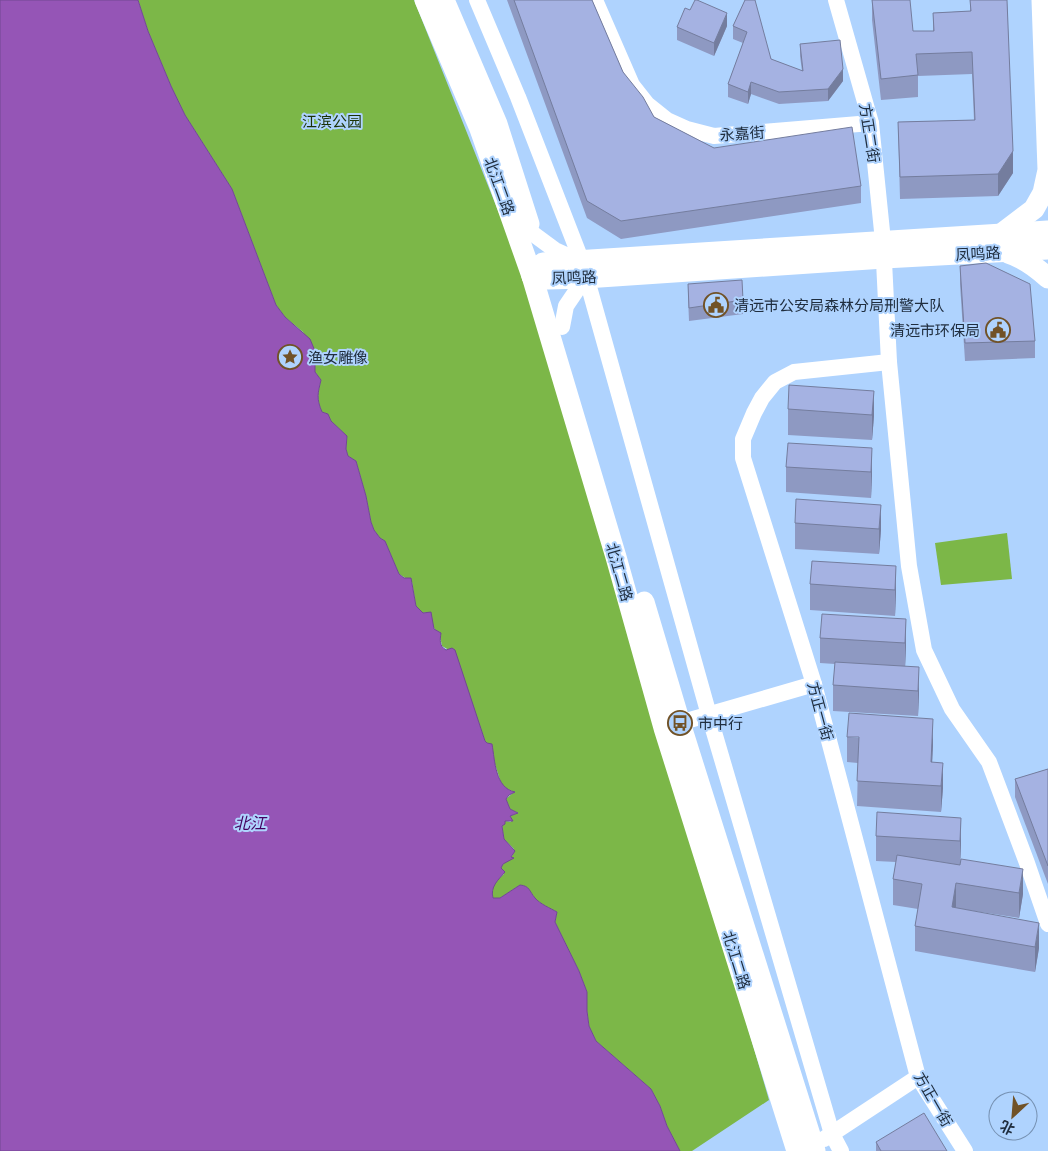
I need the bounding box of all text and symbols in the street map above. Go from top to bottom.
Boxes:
street label: 方正二街 [855,102,885,164]
park label: 江滨公园 [302,111,362,131]
street label: 永嘉街 [719,121,765,145]
street label: 北江二路 [480,154,520,218]
street label: 凤鸣路 [955,242,1001,264]
street label: 凤鸣路 [551,266,597,288]
public building icon: 清远市公安局森林分局刑警大队 [703,292,729,318]
place label: 清远市公安局森林分局刑警大队 [734,295,944,315]
public building icon: 清远市环保局 [985,317,1011,343]
place label: 清远市环保局 [890,320,980,340]
place icon: 渔女雕像 [277,344,303,370]
place label: 渔女雕像 [308,347,368,367]
street label: 北江二路 [602,540,638,604]
street label: 方正一街 [804,679,838,743]
bus stop icon: 市中行 [667,710,693,736]
place label: 市中行 [698,713,743,733]
water label: 北江 [234,812,268,834]
street label: 北江二路 [719,928,755,992]
street label: 方正一街 [910,1068,958,1130]
north arrow [988,1091,1038,1141]
text: 北 [997,1117,1018,1140]

